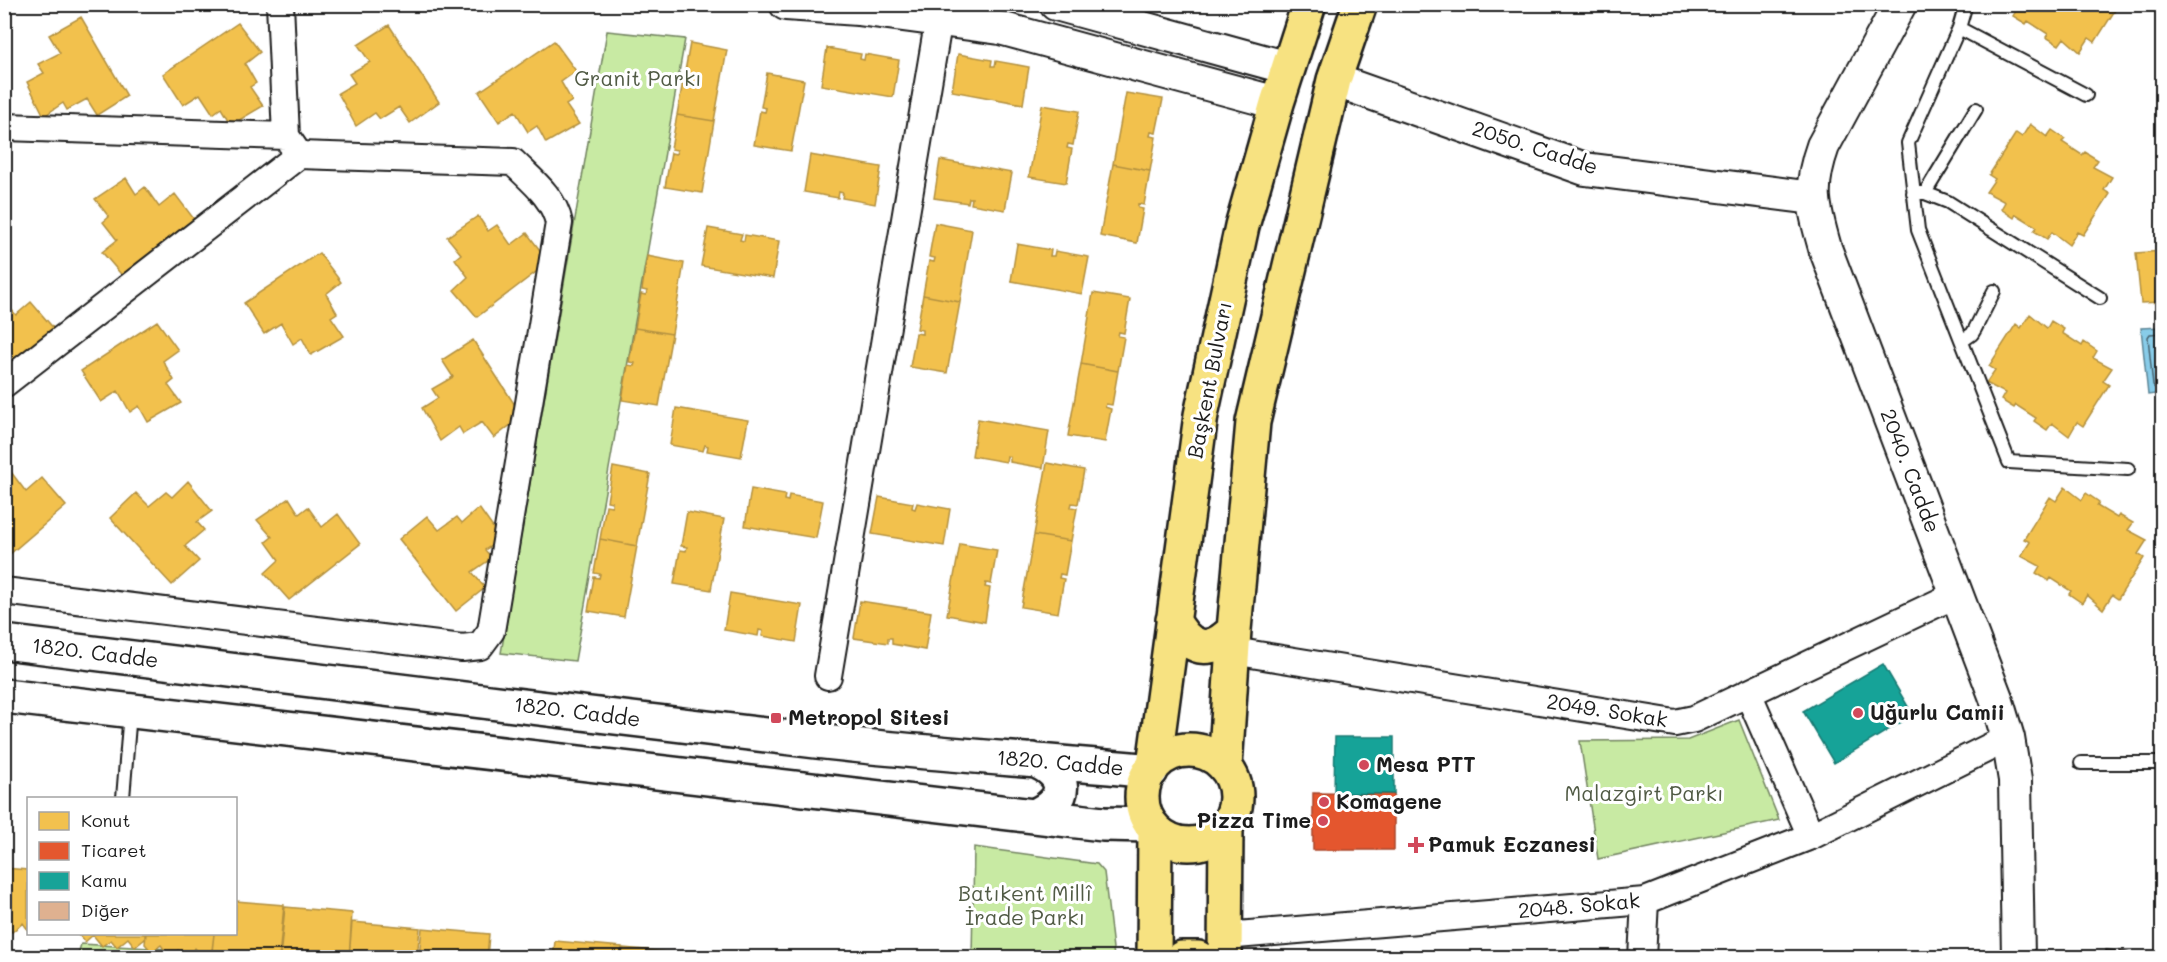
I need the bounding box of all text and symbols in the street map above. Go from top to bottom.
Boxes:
park label: Granit Parkı [574,64,702,91]
street label: 2050. Cadde [1469,114,1602,180]
street label: Başkent Bulvarı [1180,299,1237,460]
street label: 2040. Cadde [1875,405,1947,536]
street label: 1820. Cadde [30,630,160,673]
street label: 2049. Sokak [1545,687,1670,732]
street label: 1820. Cadde [512,689,642,732]
place label: Uğurlu Camii [1870,698,2005,725]
place label: Metropol Sitesi [788,703,950,730]
marker: Uğurlu Camii [1851,706,1865,720]
marker: Metropol Sitesi [769,711,783,725]
street label: 1820. Cadde [996,743,1125,781]
place label: Mesa PTT [1376,750,1476,777]
marker: Mesa PTT [1357,758,1371,772]
park label: Malazgirt Parkı [1564,779,1724,806]
place label: Komagene [1336,787,1442,814]
marker: Komagene [1317,795,1331,809]
legend [27,797,237,935]
place label: Pizza Time [1197,806,1311,833]
text: Konut [81,808,130,832]
marker: Pizza Time [1316,814,1330,828]
place label: Pamuk Eczanesi [1428,830,1596,857]
text: Ticaret [81,838,146,862]
marker: Pamuk Eczanesi [1409,838,1423,852]
text: Kamu [81,868,127,892]
park label: Batıkent Millî İrade Parkı [958,879,1092,930]
street label: 2048. Sokak [1517,886,1641,923]
text: Diğer [81,898,130,922]

